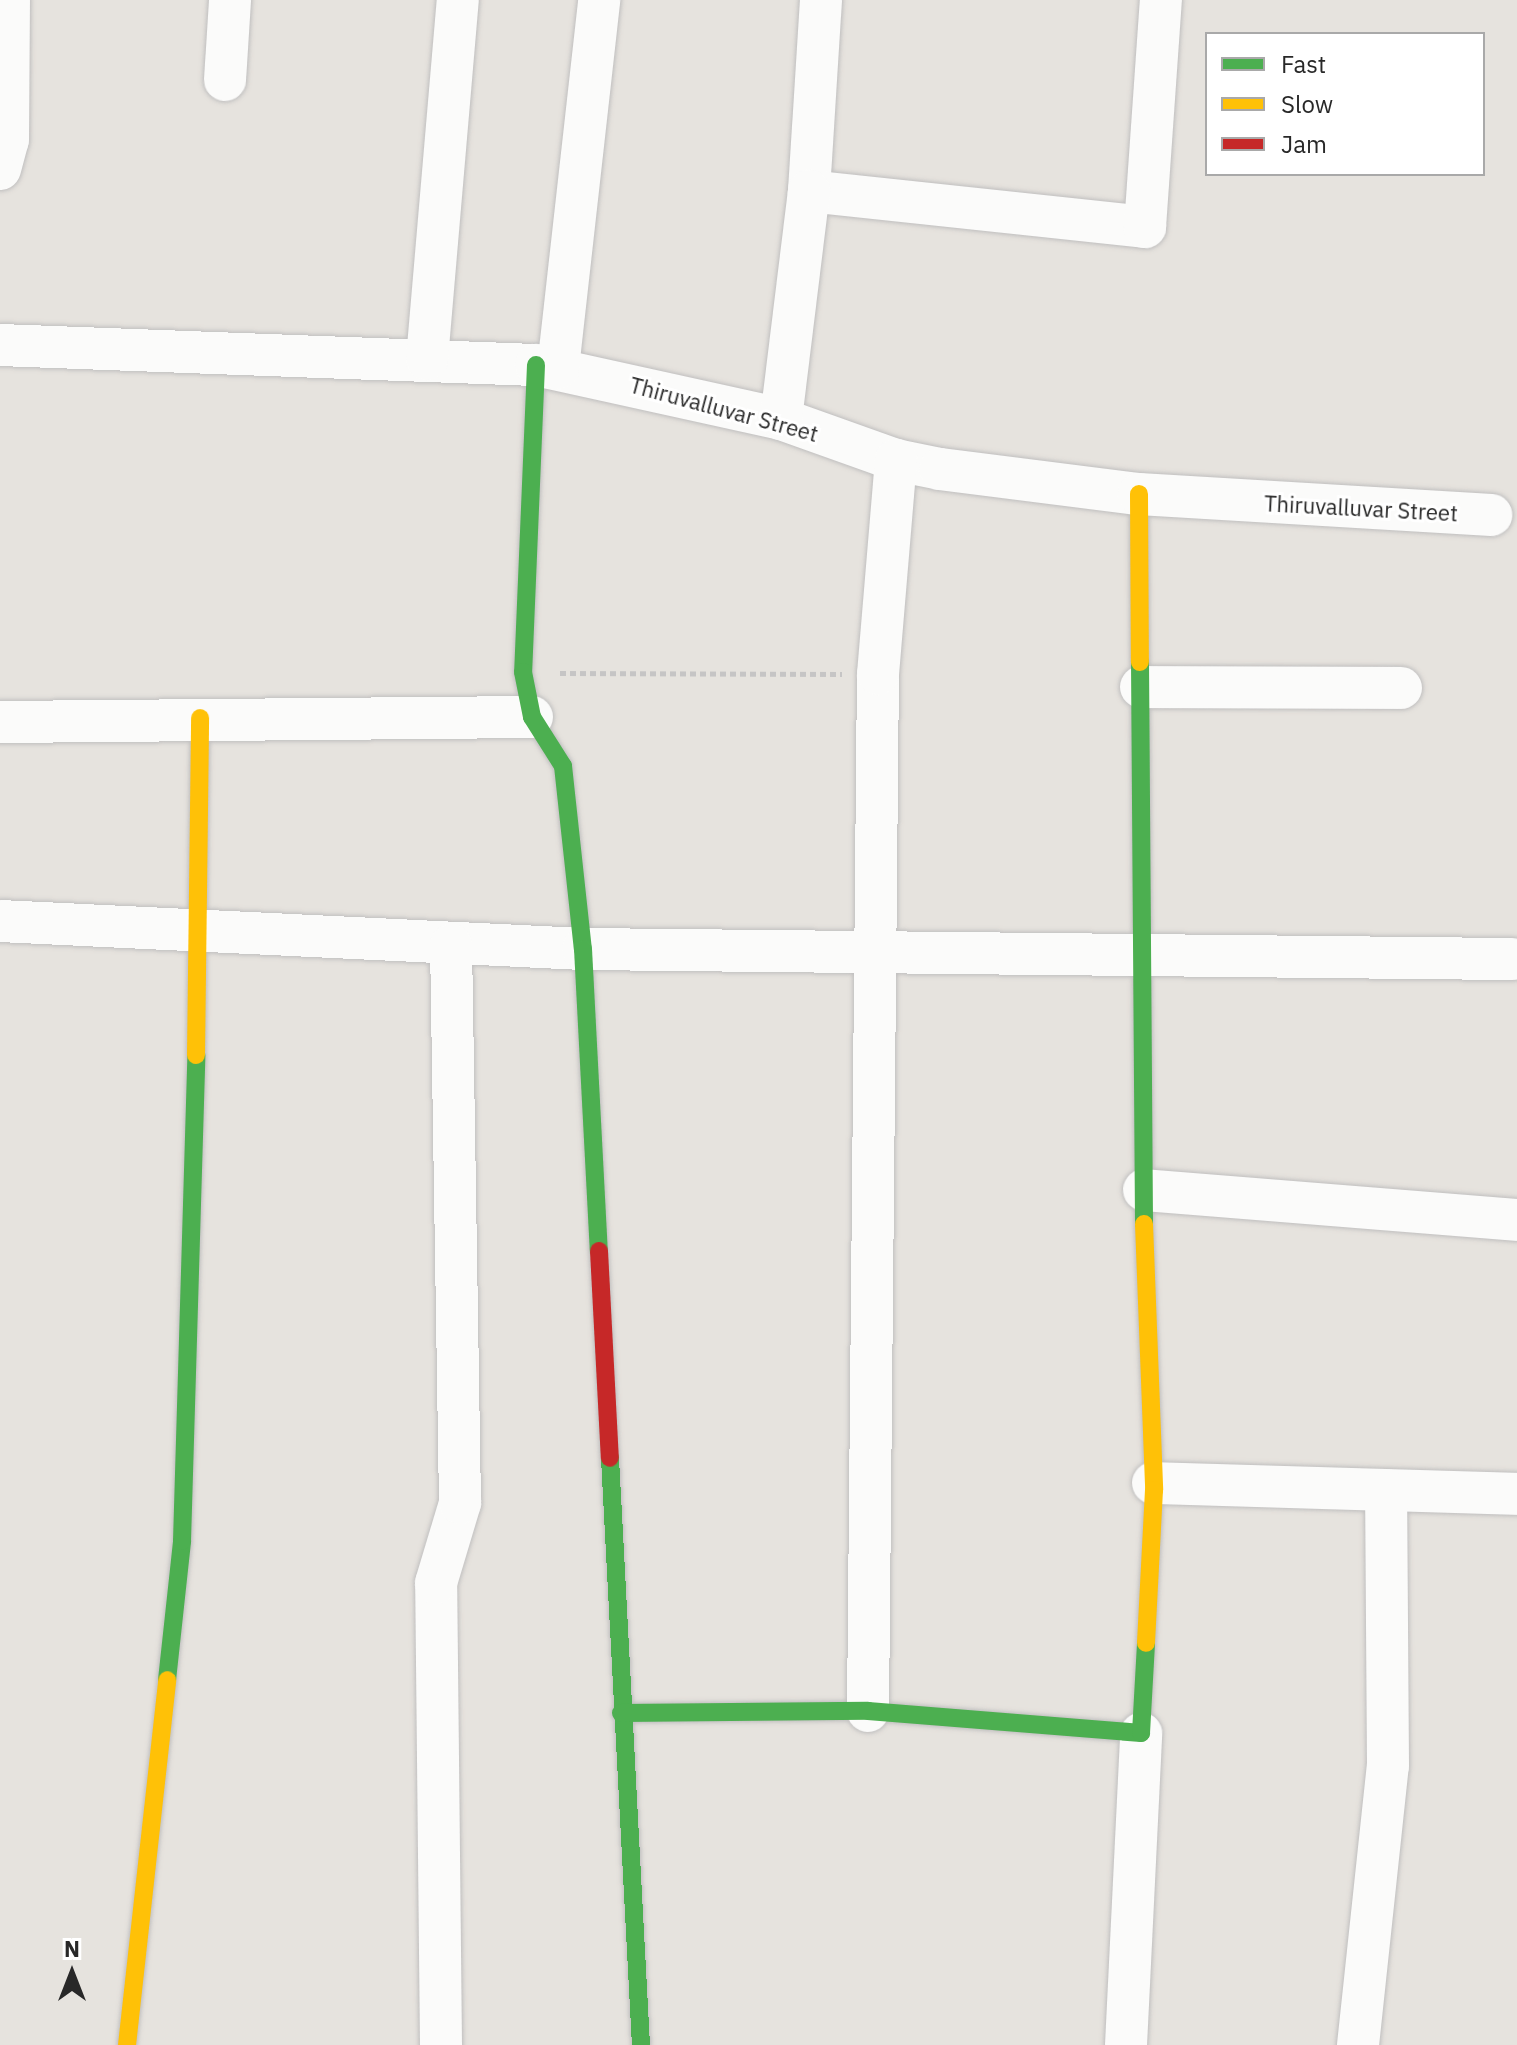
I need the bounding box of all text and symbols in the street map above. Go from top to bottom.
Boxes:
legend [1205,32,1485,176]
text: Fast [1281,48,1326,80]
text: Slow [1281,88,1333,120]
text: Jam [1281,128,1327,160]
street label: Thiruvalluvar Street [627,371,821,447]
street label: Thiruvalluvar Street [1264,490,1458,526]
north arrow [32,1933,112,2013]
text: N [64,1934,80,1963]

